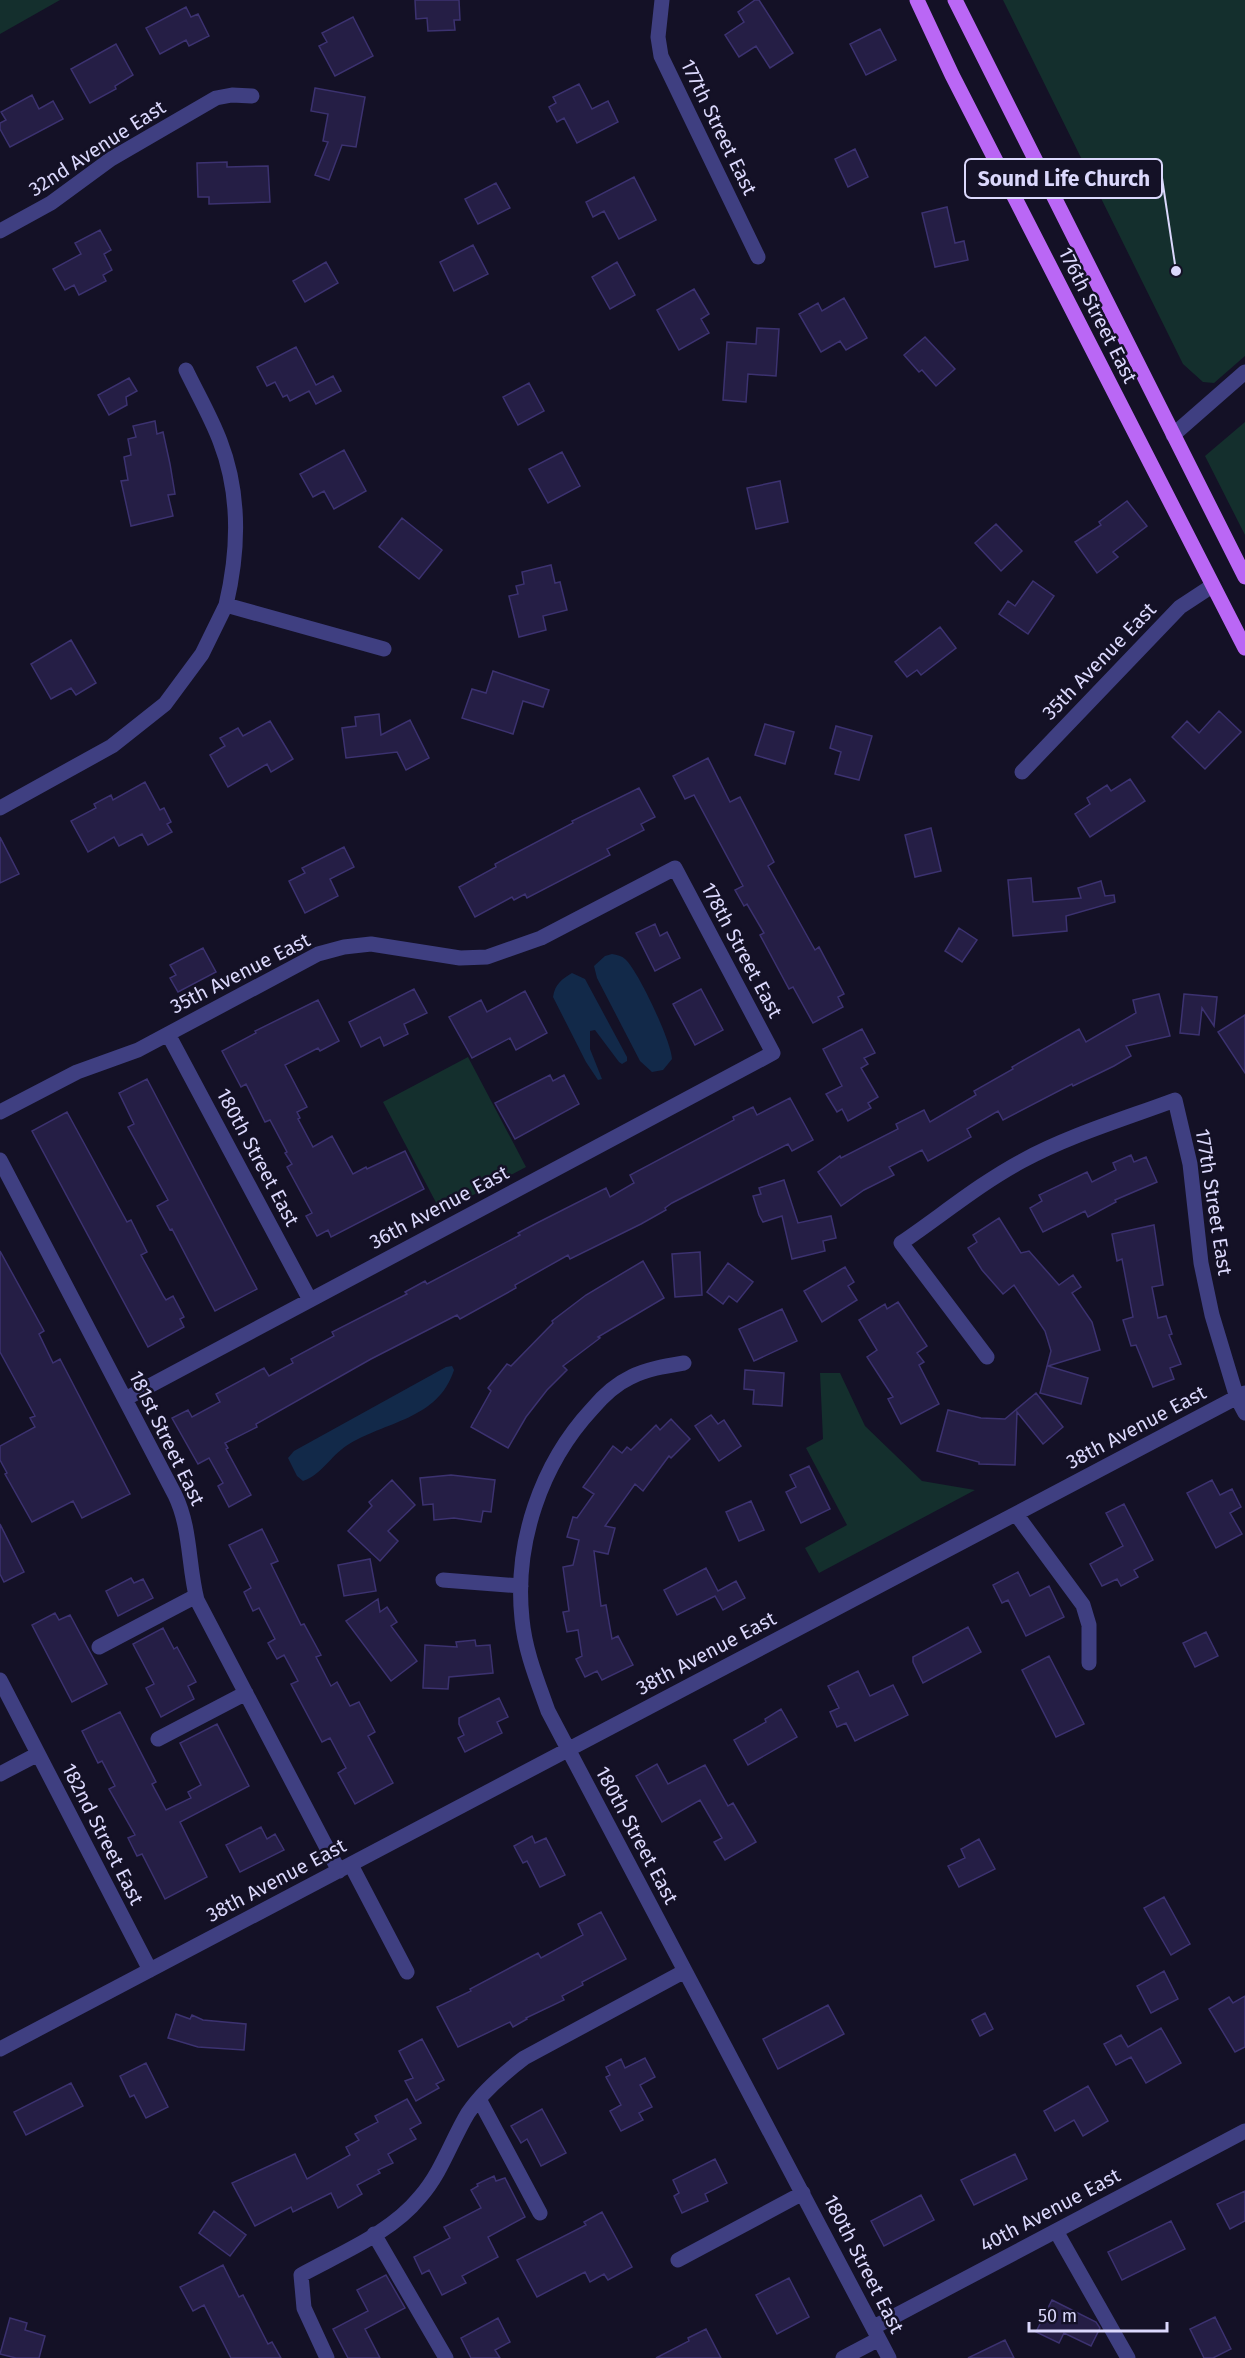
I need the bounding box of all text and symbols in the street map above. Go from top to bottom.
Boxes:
street label: 177th Street East [676,55,763,199]
street label: 32nd Avenue East [24,94,170,201]
callout: Sound Life Church [965,159,1162,198]
text: Sound Life Church [978,166,1150,192]
street label: 176th Street East [1053,243,1143,388]
street label: 35th Avenue East [1037,597,1161,725]
street label: 178th Street East [696,878,788,1022]
street label: 35th Avenue East [166,927,315,1019]
street label: 180th Street East [212,1084,305,1231]
street label: 177th Street East [1191,1127,1238,1278]
street label: 36th Avenue East [365,1160,513,1254]
street label: 181st Street East [124,1367,210,1510]
street label: 38th Avenue East [1062,1380,1211,1474]
street label: 38th Avenue East [632,1606,781,1700]
street label: 182nd Street East [57,1759,149,1909]
street label: 180th Street East [591,1762,684,1909]
street label: 38th Avenue East [202,1833,351,1927]
street label: 40th Avenue East [976,2163,1125,2257]
street label: 180th Street East [819,2191,910,2338]
scale bar [1029,2295,1167,2333]
text: 50 m [1038,2305,1077,2327]

